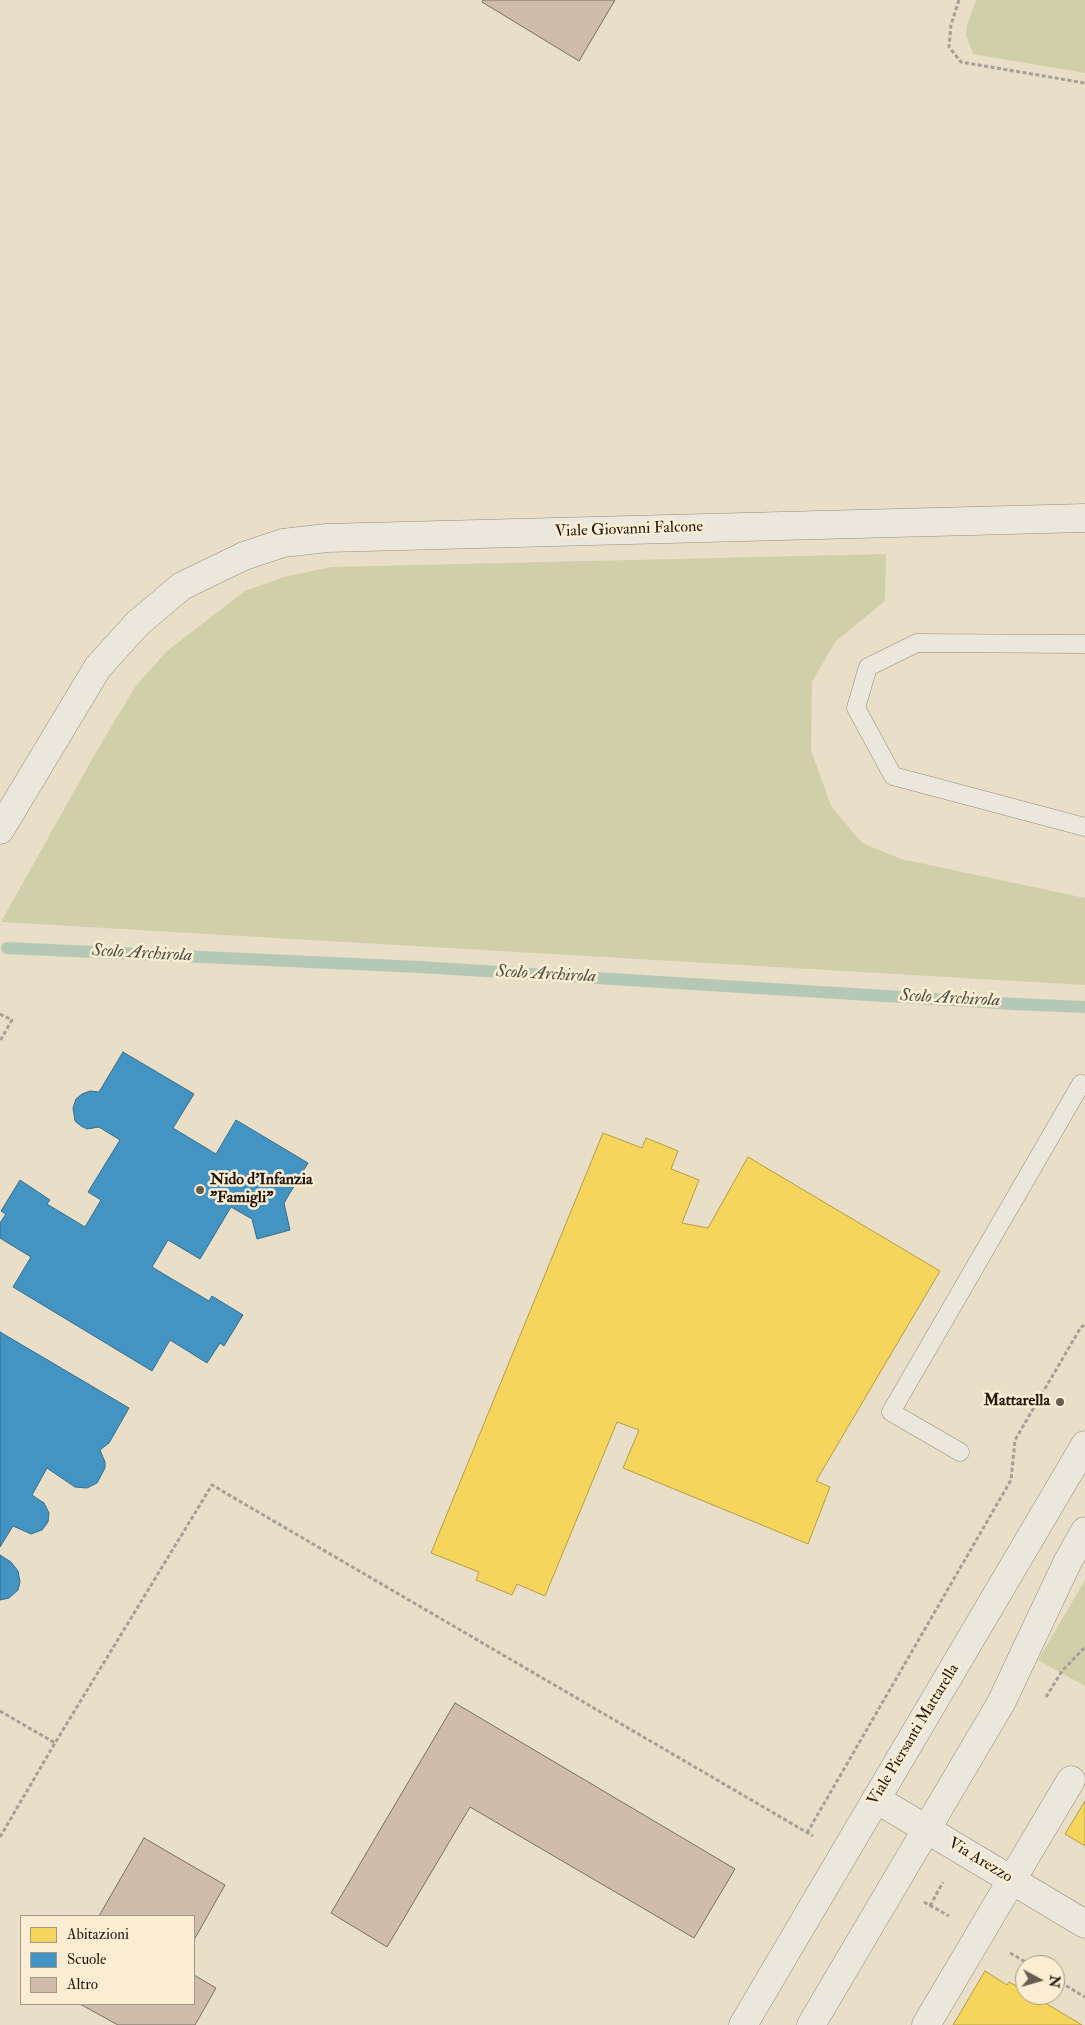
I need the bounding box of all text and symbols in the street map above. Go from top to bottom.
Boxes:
street label: Viale Giovanni Falcone [555,518,703,542]
water label: Scolo Archirola [91,941,193,967]
water label: Scolo Archirola [495,962,597,988]
water label: Scolo Archirola [899,986,1001,1012]
place label: Nido d'Infanzia "Famigli" [210,1171,313,1209]
marker: Nido d'Infanzia "Famigli" [194,1184,206,1196]
place label: Mattarella [984,1392,1050,1412]
marker: Mattarella [1054,1396,1066,1408]
street label: Viale Piersanti Mattarella [864,1661,964,1809]
street label: Via Arezzo [944,1834,1016,1888]
legend [20,1915,195,2005]
text: Abitazioni [67,1925,129,1944]
text: Scuole [67,1950,106,1969]
north arrow [1015,1955,1065,2005]
text: N [1045,1974,1064,1989]
text: Altro [67,1975,98,1994]

